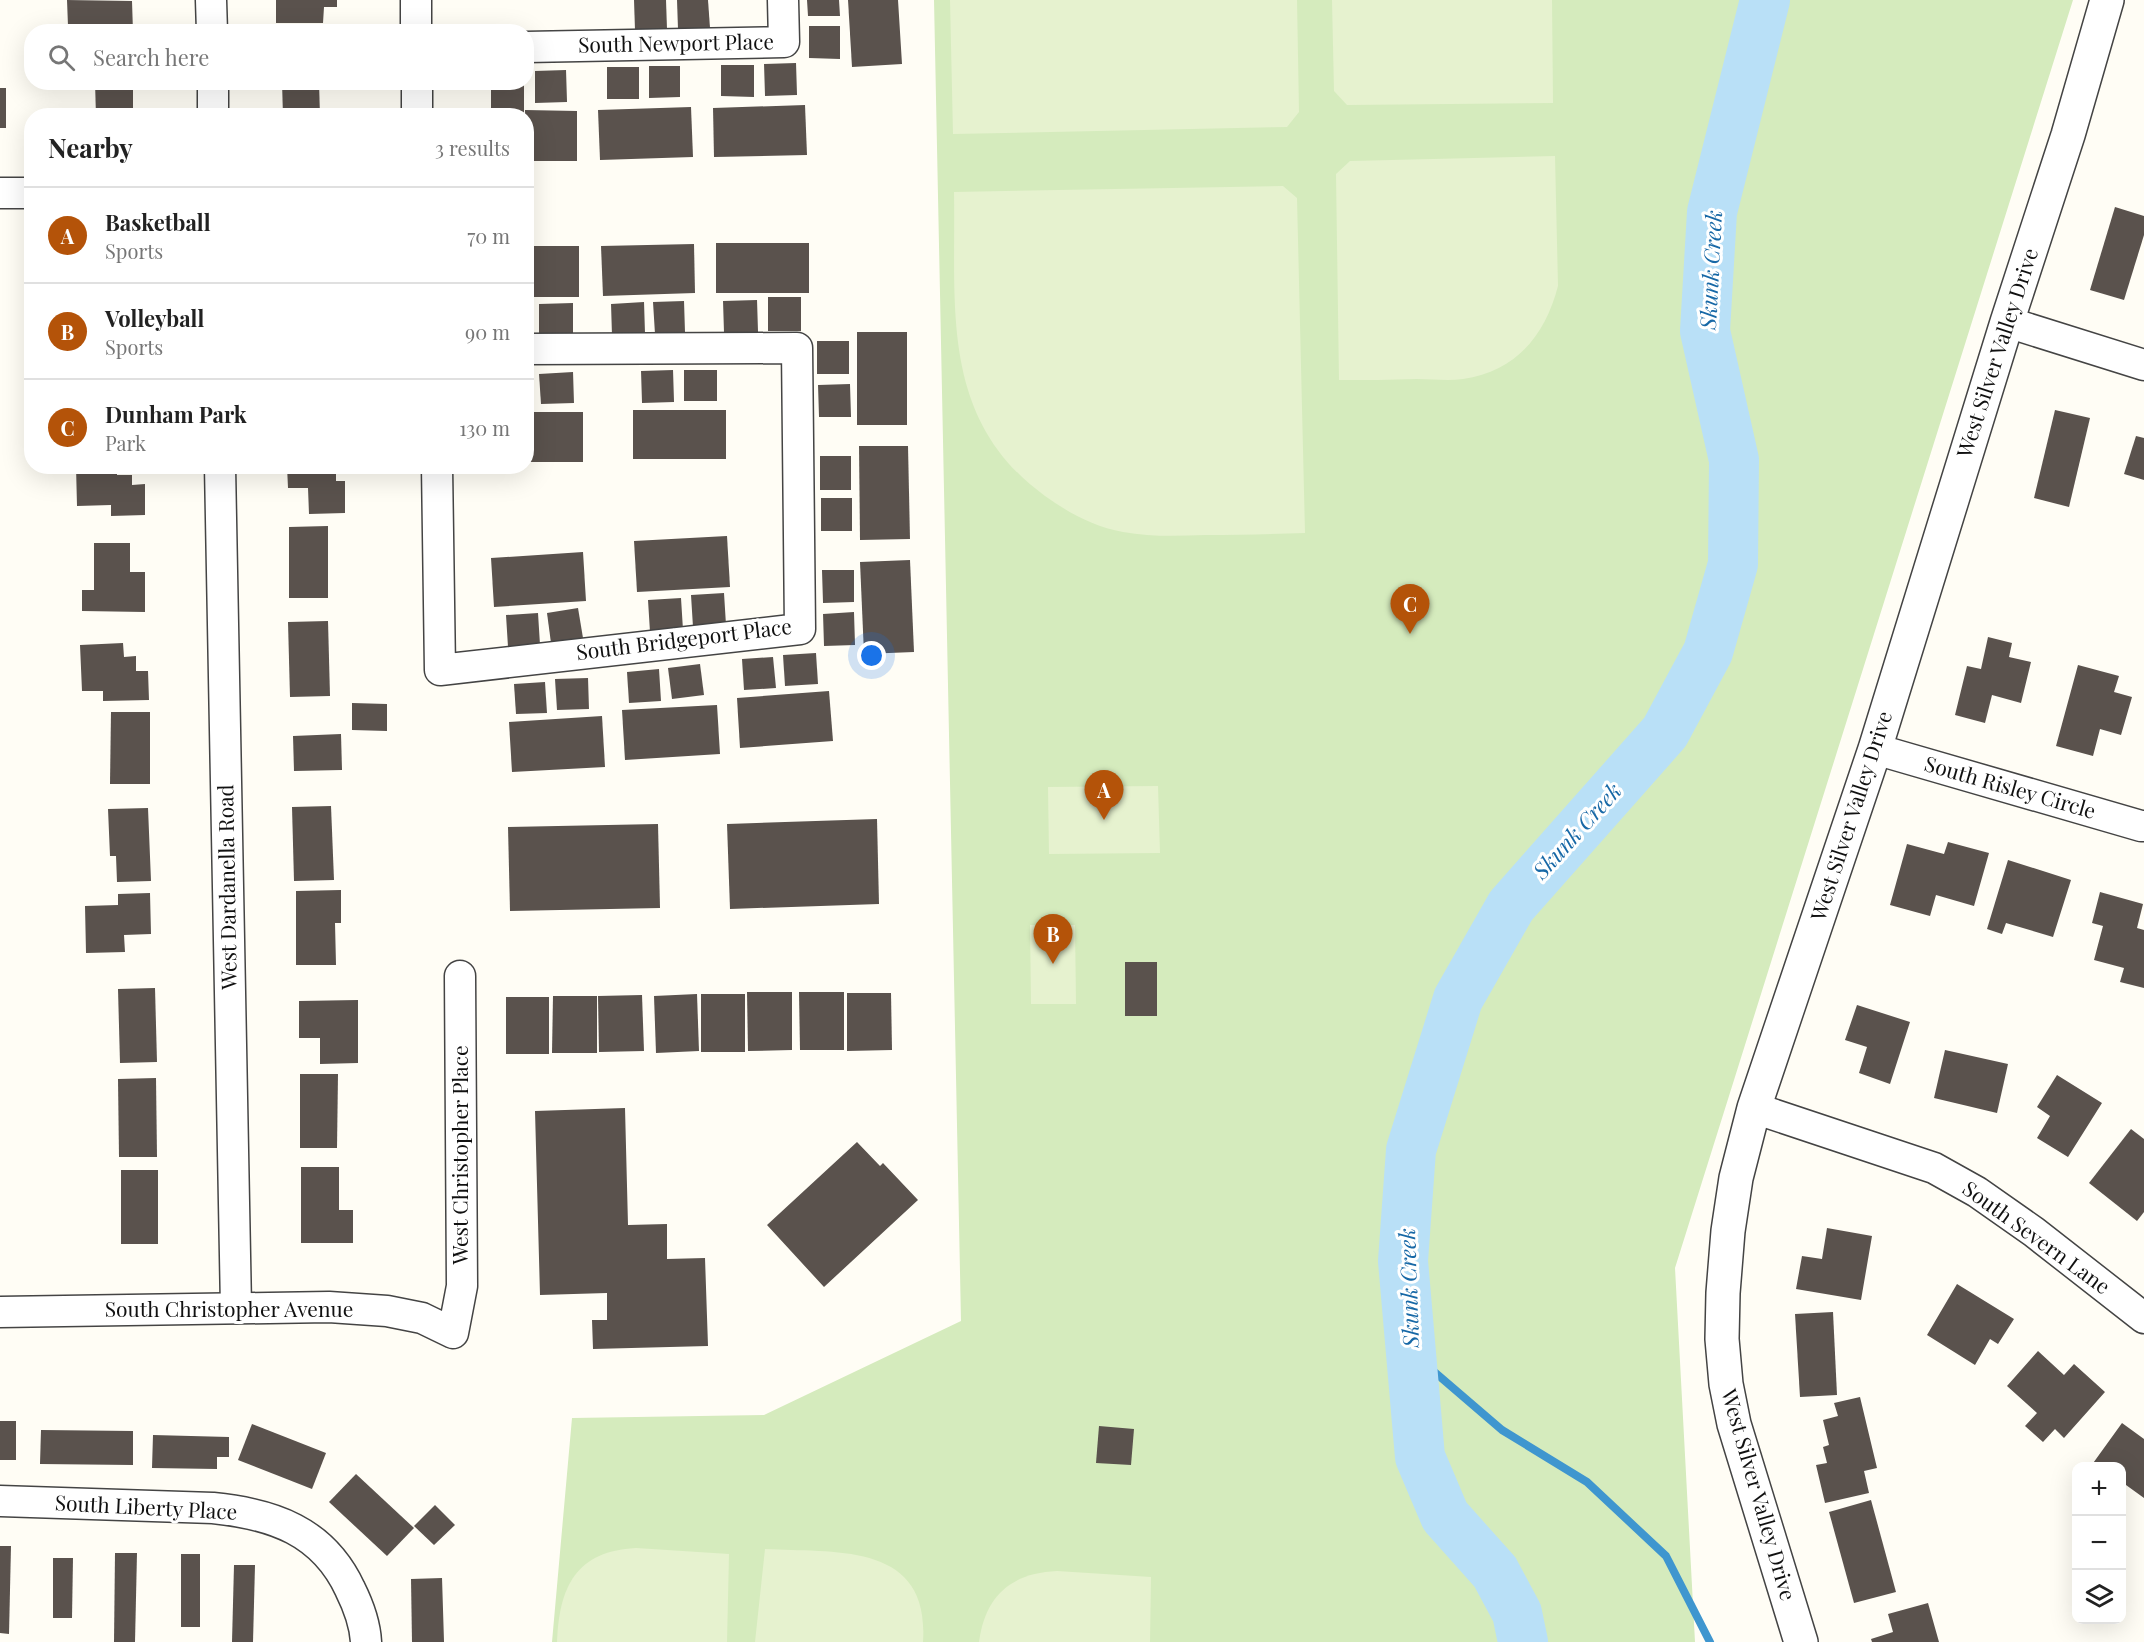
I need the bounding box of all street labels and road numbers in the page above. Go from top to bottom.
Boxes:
street label: South Newport Place [578,26,774,58]
street label: West Silver Valley Drive [1949,244,2043,462]
street label: South Bridgeport Place [574,611,793,665]
street label: West Silver Valley Drive [1803,707,1897,925]
street label: South Risley Circle [1922,748,2099,824]
street label: West Dardanella Road [210,784,242,991]
street label: West Christopher Place [445,1045,473,1266]
street label: South Severn Lane [1958,1173,2116,1299]
street label: South Christopher Avenue [105,1294,353,1322]
street label: West Silver Valley Drive [1716,1384,1804,1603]
street label: South Liberty Place [54,1487,238,1525]

